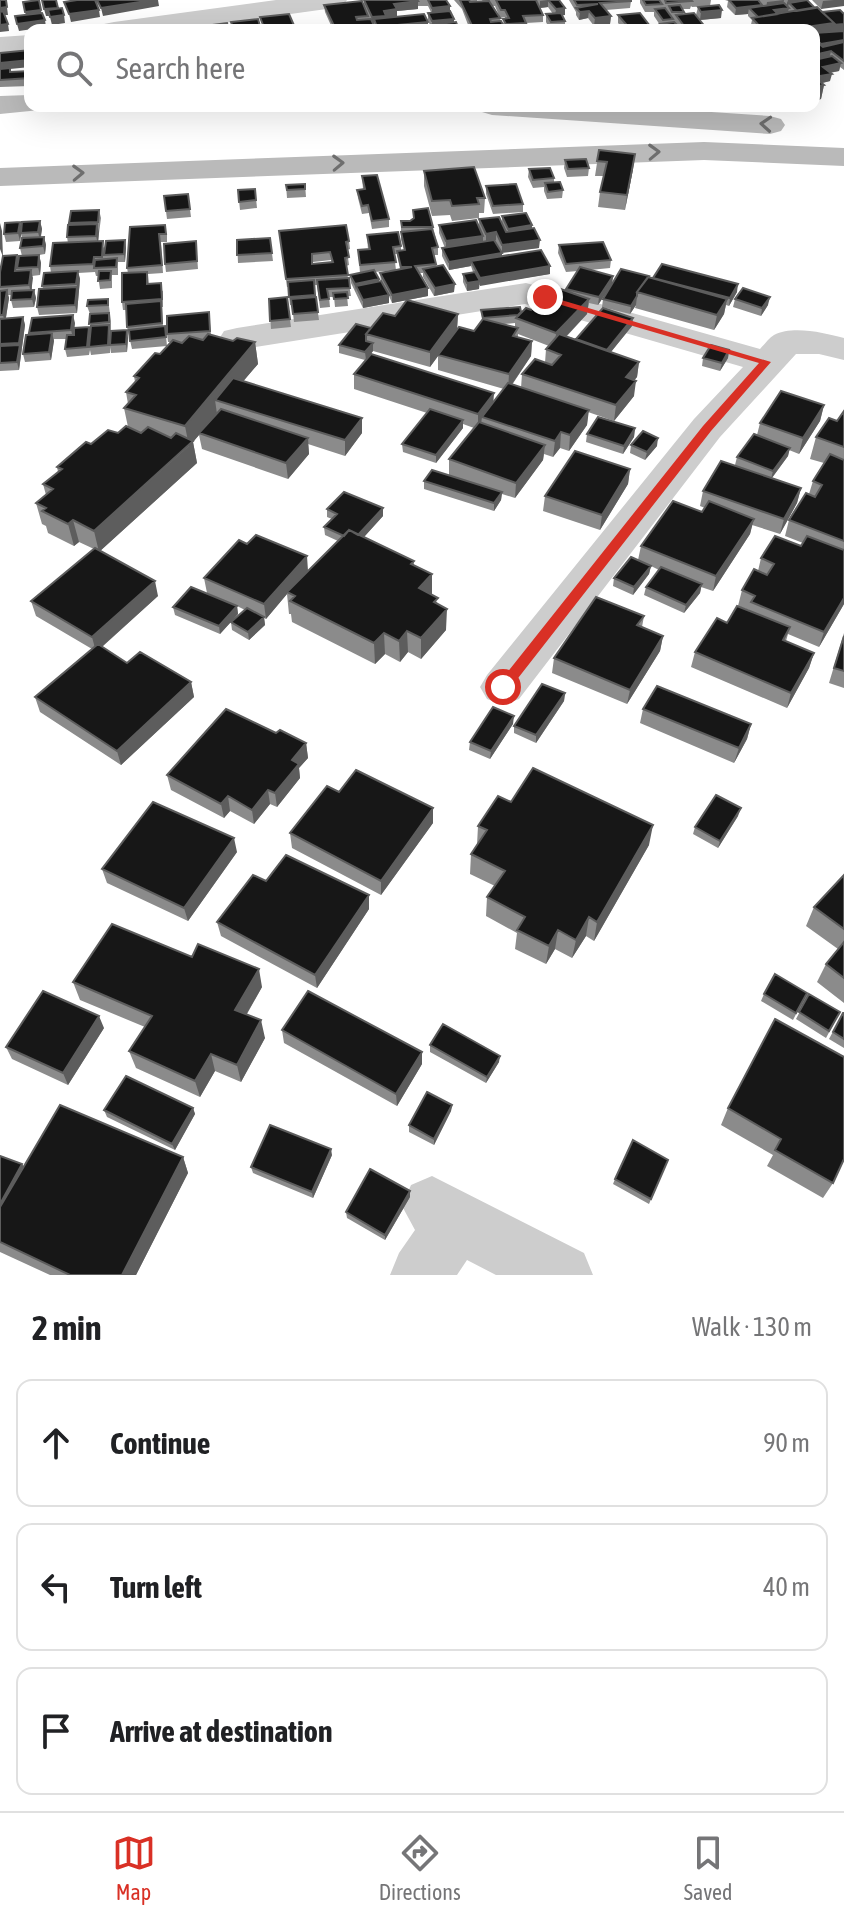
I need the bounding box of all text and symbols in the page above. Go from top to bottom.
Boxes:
search box [24,24,820,112]
icon: search [52,46,96,90]
text: Search here [116,51,245,85]
one-way arrow [759,116,772,133]
one-way arrow [648,144,661,161]
one-way arrow [332,154,345,171]
one-way arrow [72,165,85,182]
route end [527,279,563,315]
route start [485,669,521,705]
text: 2 min [32,1308,101,1347]
text: Walk · 130 m [692,1312,812,1342]
icon: ahead [34,1421,78,1465]
text: Continue [110,1426,210,1460]
text: 90 m [763,1428,810,1458]
icon: left [34,1565,78,1609]
text: Turn left [110,1570,202,1604]
text: 40 m [763,1572,810,1602]
icon: arrive [34,1709,78,1753]
text: Arrive at destination [110,1714,332,1748]
tab: Map [112,1831,156,1905]
tab: Directions [379,1831,461,1905]
tab: Saved [684,1831,732,1905]

